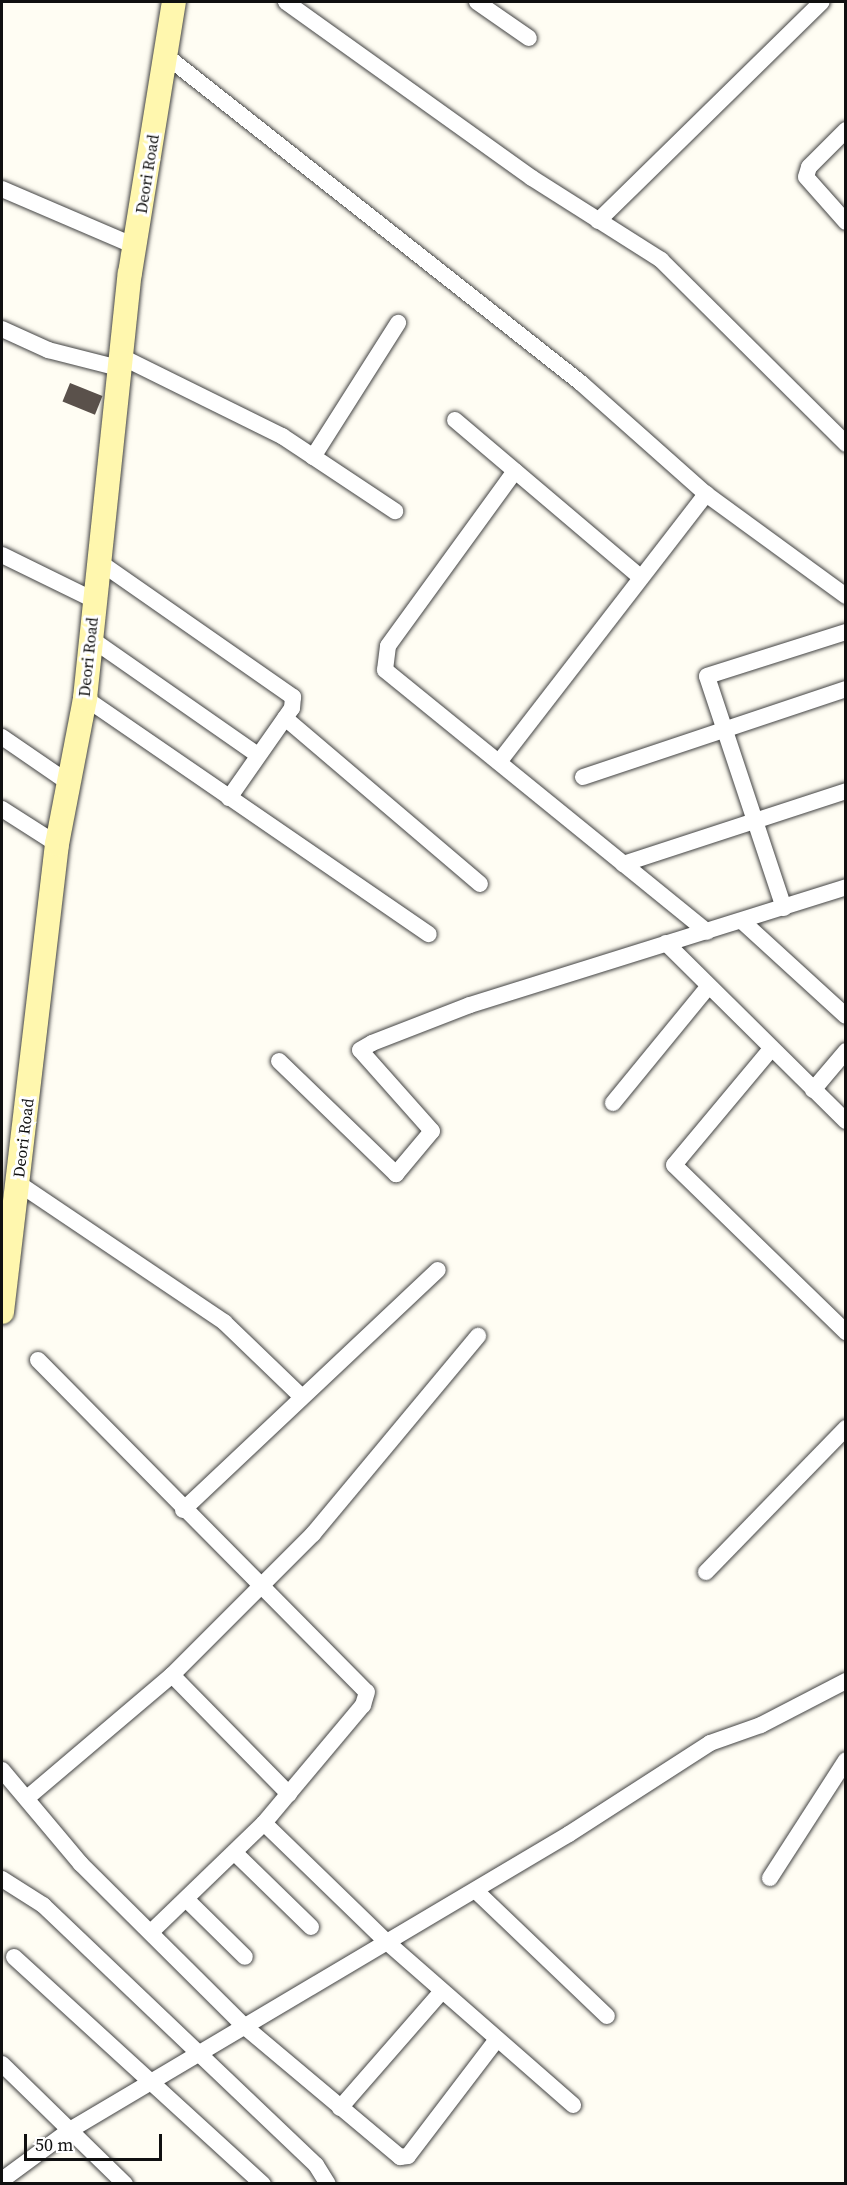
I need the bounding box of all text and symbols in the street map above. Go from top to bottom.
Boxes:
street label: Deori Road [131,133,163,215]
street label: Deori Road [74,616,102,698]
street label: Deori Road [9,1097,37,1179]
scale bar [27,2122,165,2160]
text: 50 m [35,2132,73,2157]

